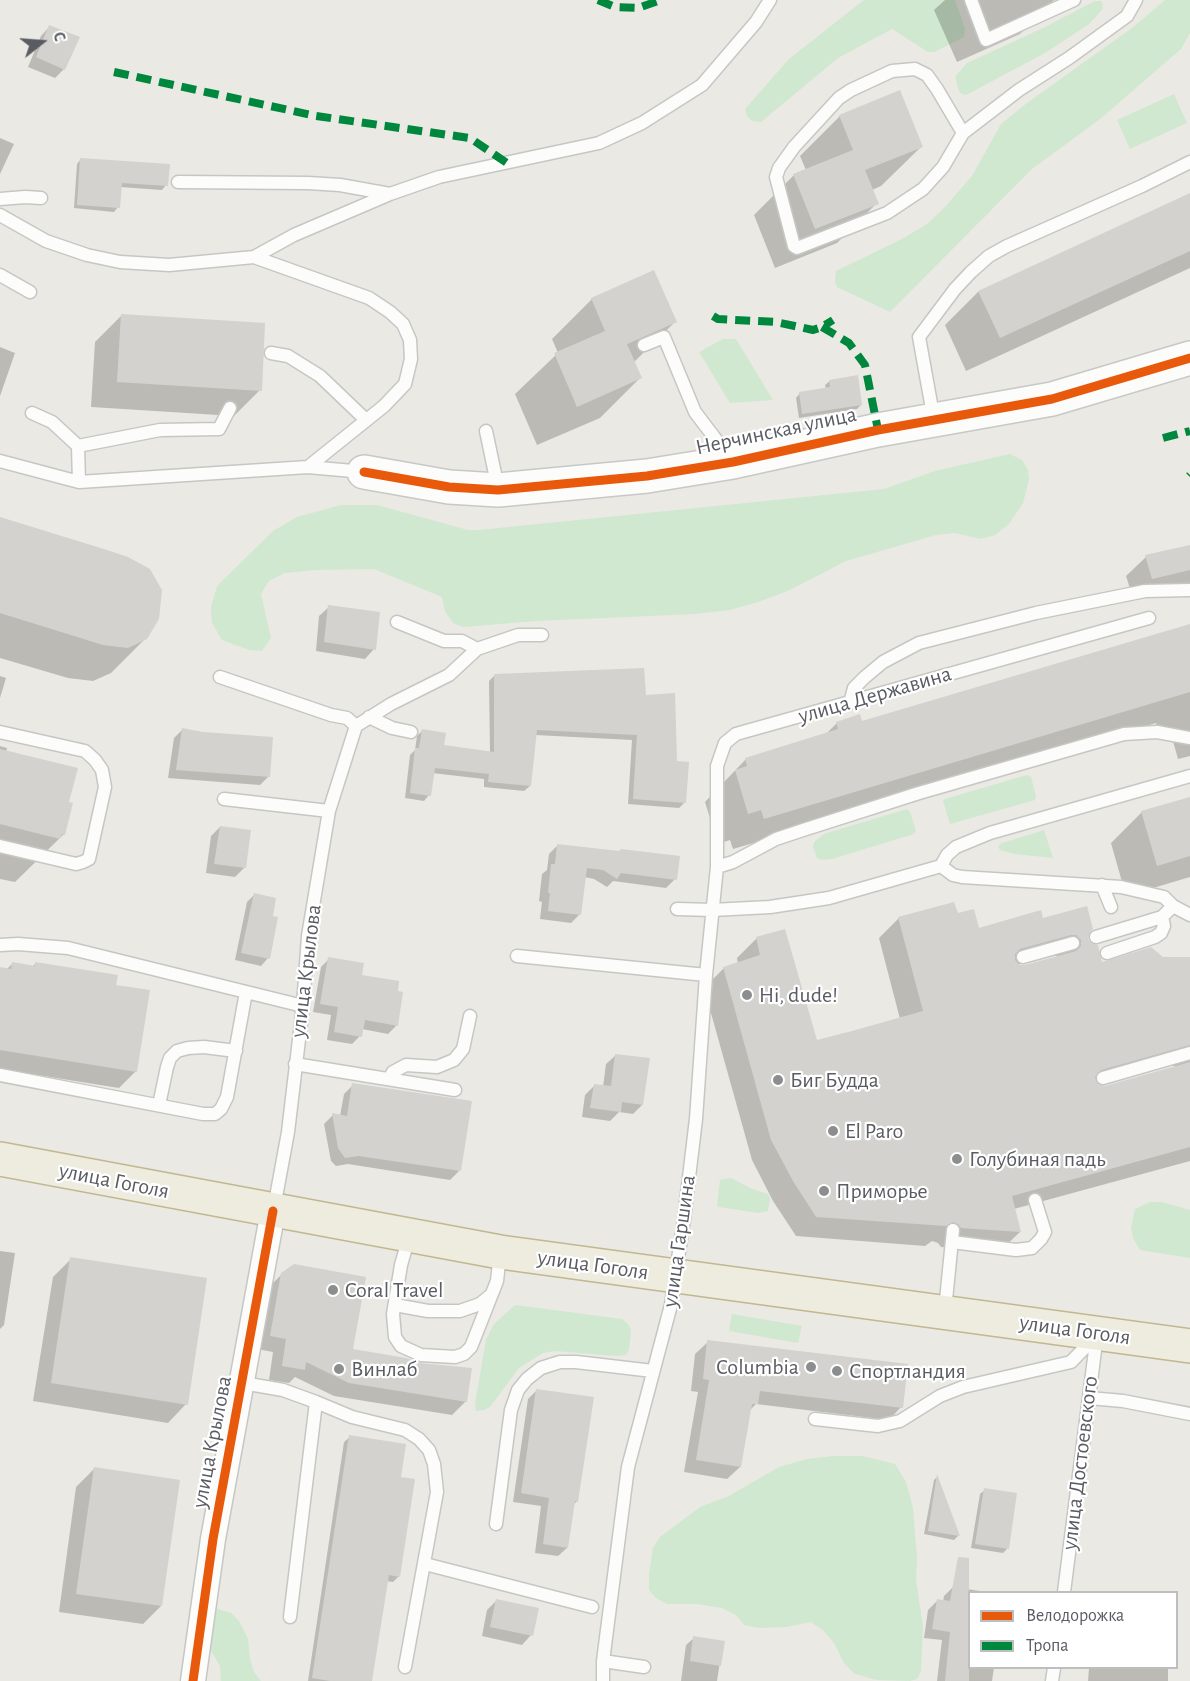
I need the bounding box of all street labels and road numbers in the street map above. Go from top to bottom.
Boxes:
street label: Нерчинская улица [693,401,859,461]
street label: улица Державина [795,661,955,729]
street label: улица Крылова [285,903,327,1039]
street label: улица Гоголя [57,1157,171,1205]
street label: улица Гаршина [657,1173,701,1309]
street label: улица Гоголя [536,1244,650,1286]
street label: улица Гоголя [1018,1309,1132,1351]
street label: улица Крылова [186,1374,238,1510]
street label: улица Достоевского [1056,1374,1104,1552]

